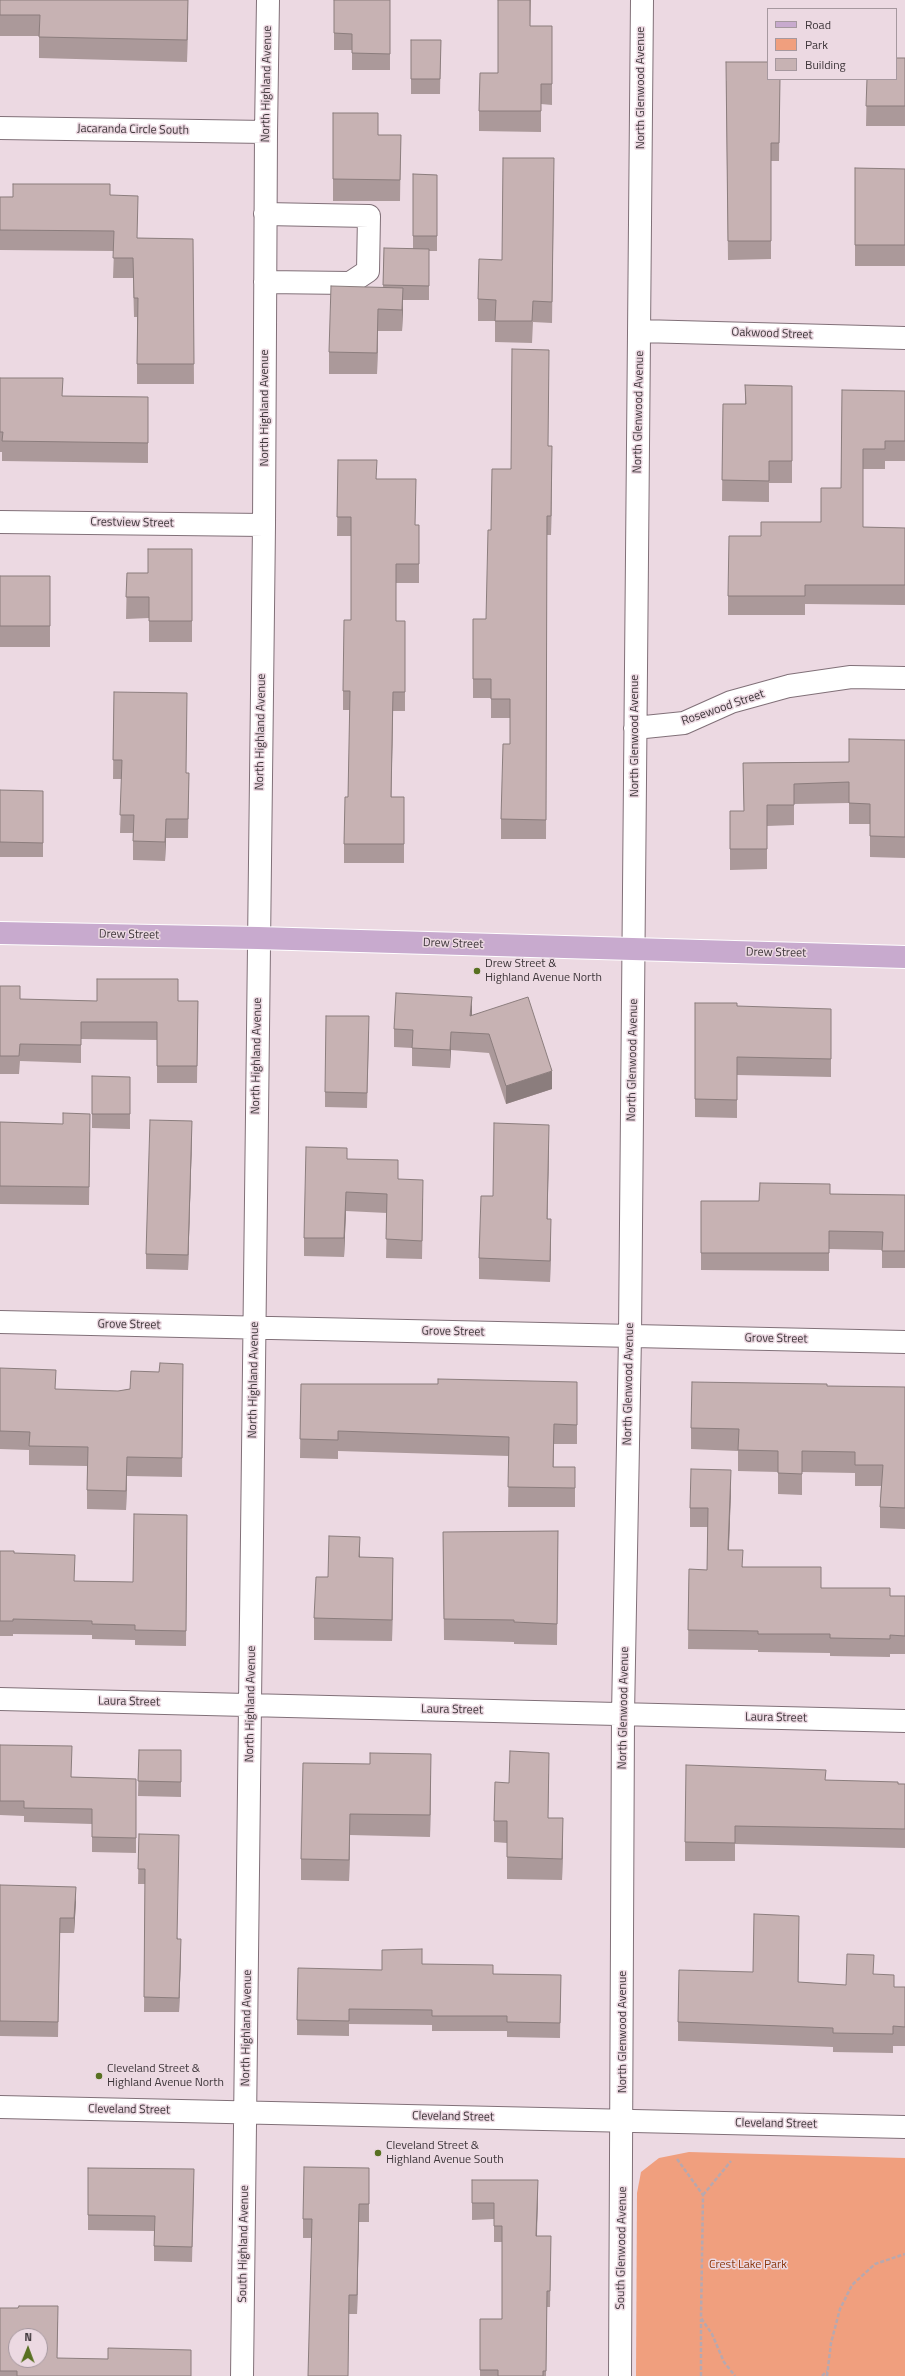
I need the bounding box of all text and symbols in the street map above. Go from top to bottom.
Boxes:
legend [767,8,897,80]
text: Road [805,15,831,34]
street label: North Highland Avenue [259,25,275,143]
street label: North Glenwood Avenue [634,27,648,149]
text: Park [805,35,828,54]
text: Building [805,55,846,74]
street label: Jacaranda Circle South [77,122,189,138]
street label: Oakwood Street [731,325,813,343]
street label: North Highland Avenue [258,350,272,466]
street label: North Glenwood Avenue [631,351,647,473]
street label: Crestview Street [90,515,174,531]
street label: North Highland Avenue [253,673,269,791]
street label: North Glenwood Avenue [628,675,642,797]
street label: Rosewood Street [680,687,766,729]
street label: Drew Street [99,927,159,943]
street label: Drew Street [423,936,483,952]
street label: Drew Street [746,945,806,961]
place label: Drew Street & Highland Avenue North [485,957,602,985]
marker: Drew Street & Highland Avenue North [472,966,482,976]
street label: North Highland Avenue [249,997,265,1115]
street label: North Glenwood Avenue [625,999,641,1121]
street label: Grove Street [97,1317,161,1333]
street label: North Highland Avenue [246,1321,262,1439]
street label: North Glenwood Avenue [621,1323,637,1445]
street label: Grove Street [421,1324,485,1340]
street label: Grove Street [744,1331,808,1347]
street label: North Highland Avenue [243,1645,259,1763]
street label: North Glenwood Avenue [616,1647,632,1769]
street label: Laura Street [98,1694,160,1710]
street label: Laura Street [421,1702,483,1718]
street label: Laura Street [745,1710,807,1726]
street label: North Highland Avenue [239,1969,255,2087]
street label: North Glenwood Avenue [616,1971,630,2093]
place label: Cleveland Street & Highland Avenue North [107,2062,224,2090]
marker: Cleveland Street & Highland Avenue North [94,2071,104,2081]
street label: Cleveland Street [88,2102,170,2118]
street label: Cleveland Street [412,2109,494,2125]
street label: Cleveland Street [735,2116,817,2132]
place label: Cleveland Street & Highland Avenue South [386,2139,504,2167]
marker: Cleveland Street & Highland Avenue South [373,2148,383,2158]
street label: South Highland Avenue [236,2185,252,2303]
street label: South Glenwood Avenue [614,2186,630,2310]
park label: Crest Lake Park [709,2258,787,2272]
north arrow [8,2328,48,2368]
text: N [24,2329,32,2345]

